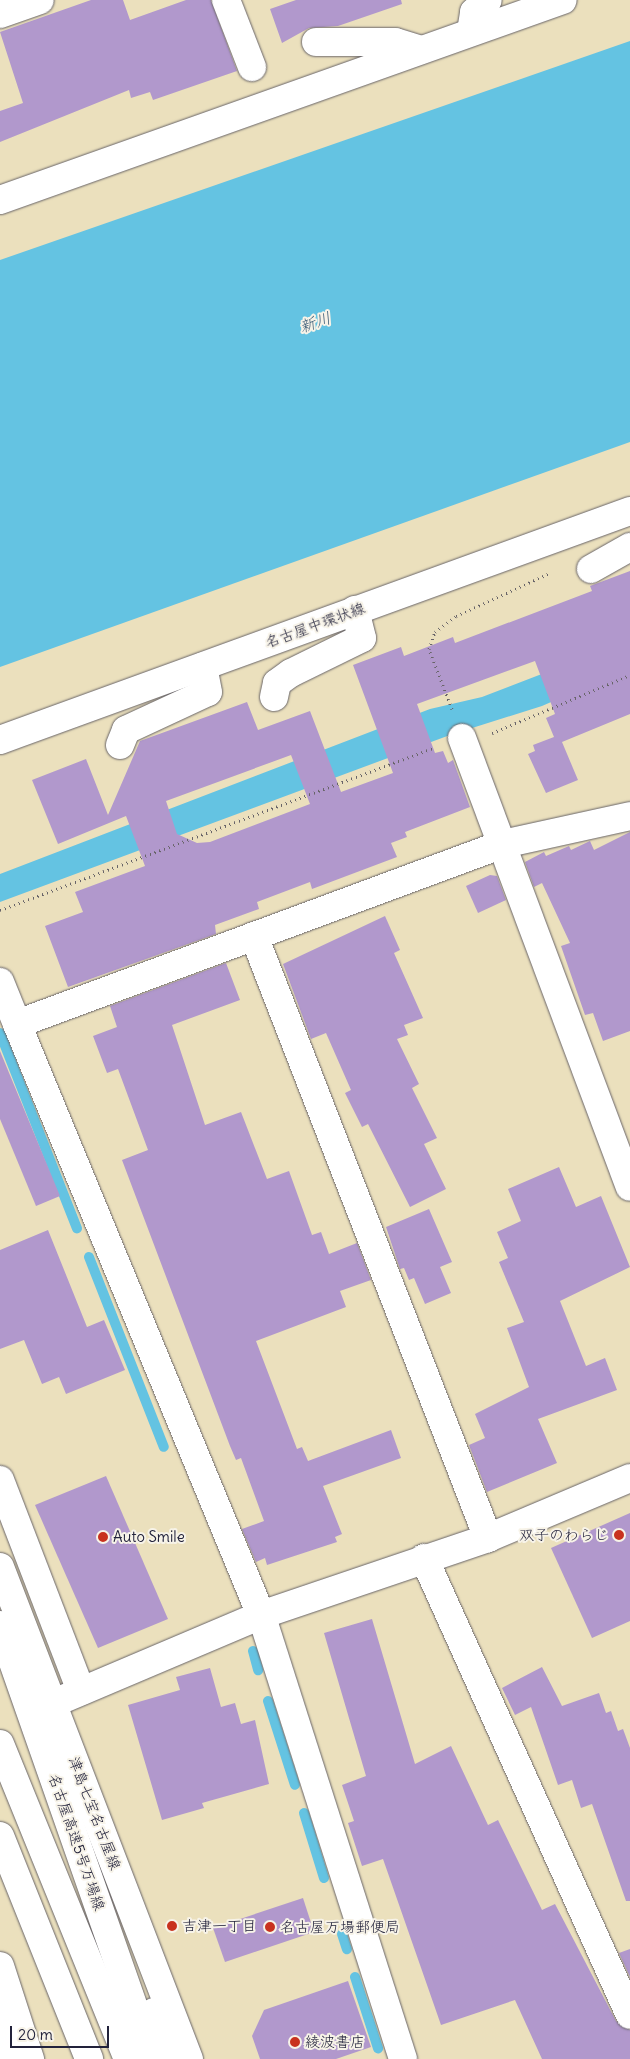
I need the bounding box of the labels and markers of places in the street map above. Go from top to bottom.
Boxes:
place label: 双子のわらじ [519,1526,609,1544]
place label: Auto Smile [113,1528,185,1546]
marker: 双子のわらじ [613,1529,625,1541]
marker: Auto Smile [97,1531,109,1543]
place label: 吉津一丁目 [182,1917,257,1935]
place label: 名古屋万場郵便局 [280,1918,400,1936]
marker: 吉津一丁目 [166,1920,178,1932]
marker: 名古屋万場郵便局 [264,1921,276,1933]
place label: 綾波書店 [305,2033,365,2051]
marker: 綾波書店 [289,2036,301,2048]

